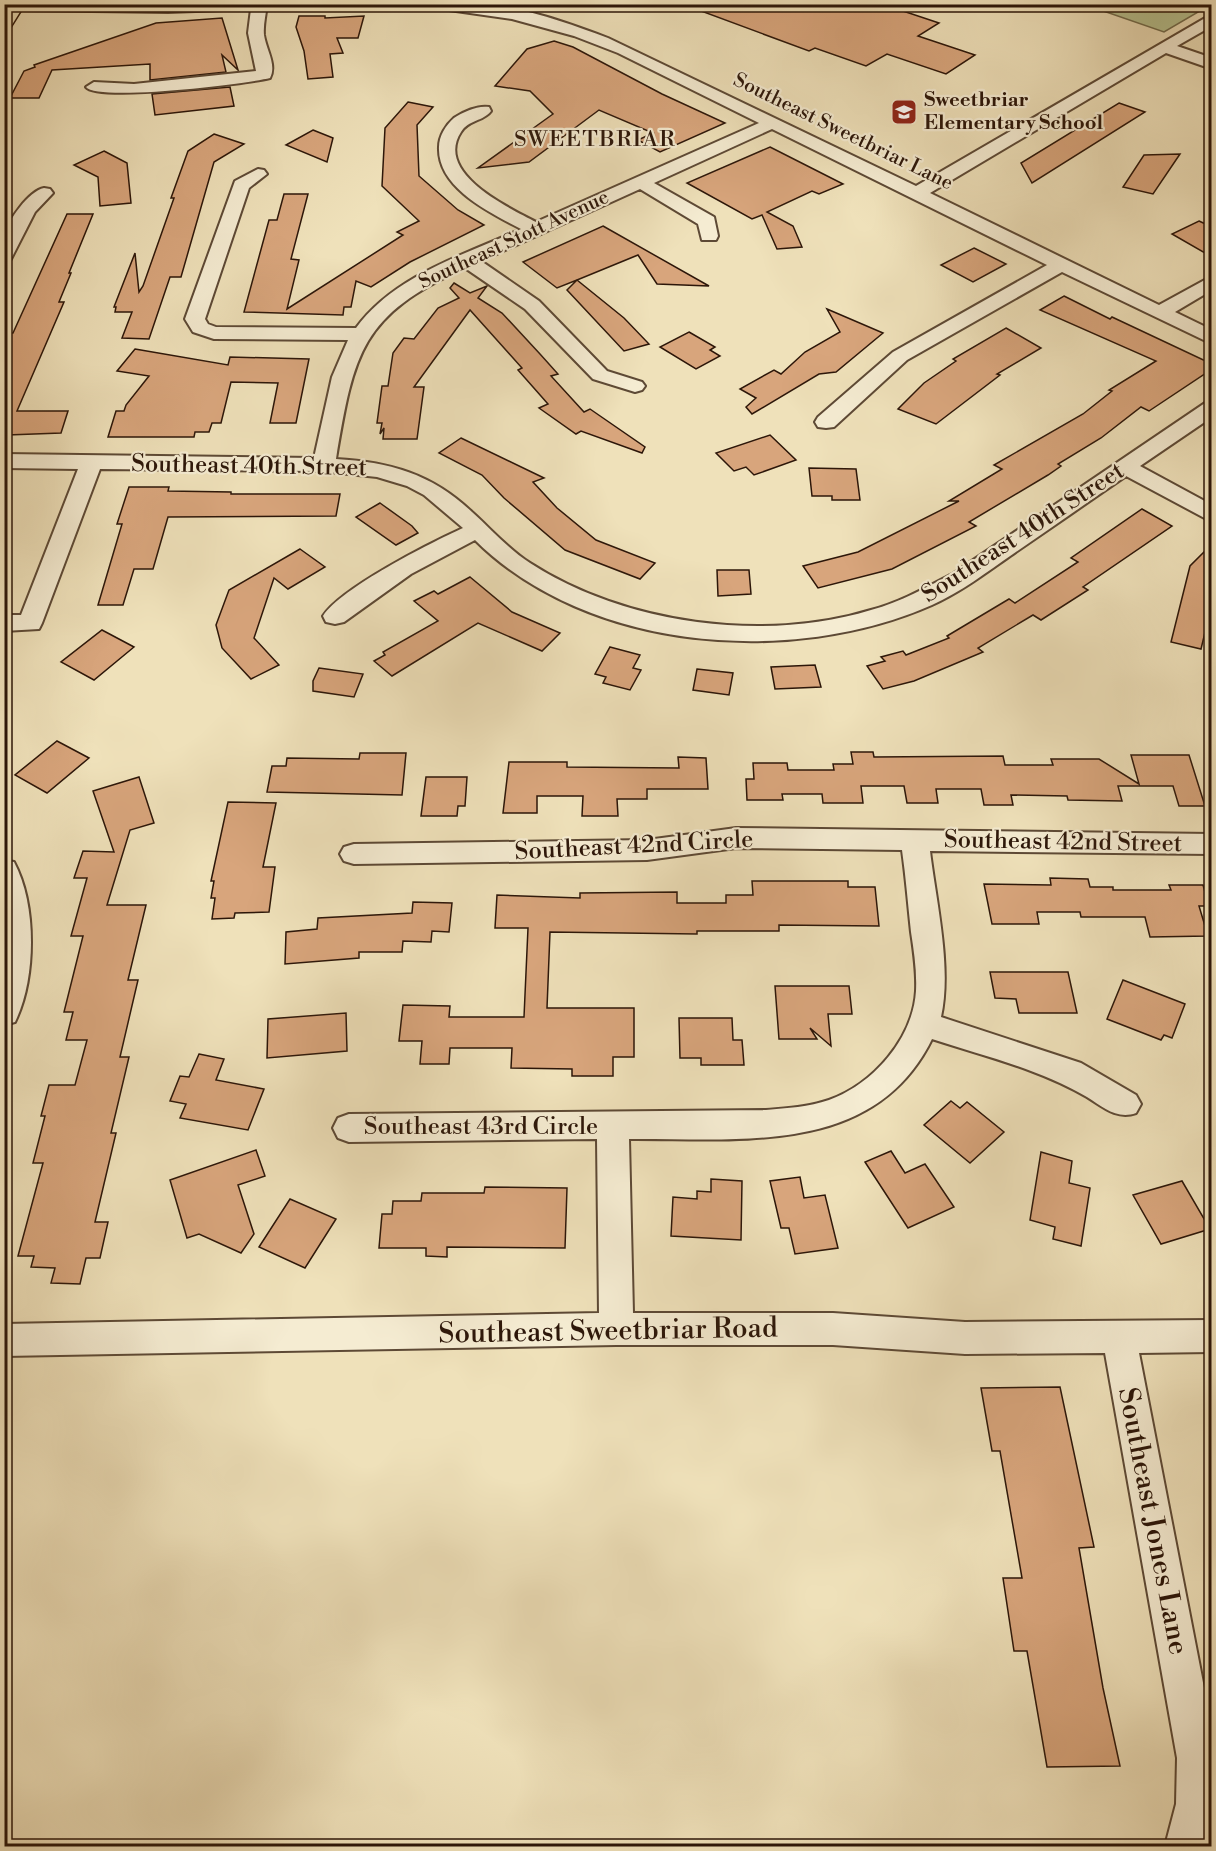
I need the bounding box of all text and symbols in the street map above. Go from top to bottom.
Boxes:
street label: Southeast Sweetbriar Lane [729,68,957,196]
place label: Sweetbriar Elementary School [924,88,1103,136]
school or university icon: Sweetbriar Elementary School [889,97,919,127]
district label: SWEETBRIAR [514,126,676,153]
street label: Southeast Stott Avenue [415,185,613,295]
street label: Southeast 40th Street [131,449,368,483]
street label: Southeast 40th Street [916,456,1130,610]
street label: Southeast 42nd Circle [514,825,754,867]
street label: Southeast 42nd Street [944,825,1183,859]
street label: Southeast 43rd Circle [364,1112,598,1142]
street label: Southeast Sweetbriar Road [438,1311,778,1351]
street label: Southeast Jones Lane [1110,1385,1196,1657]

